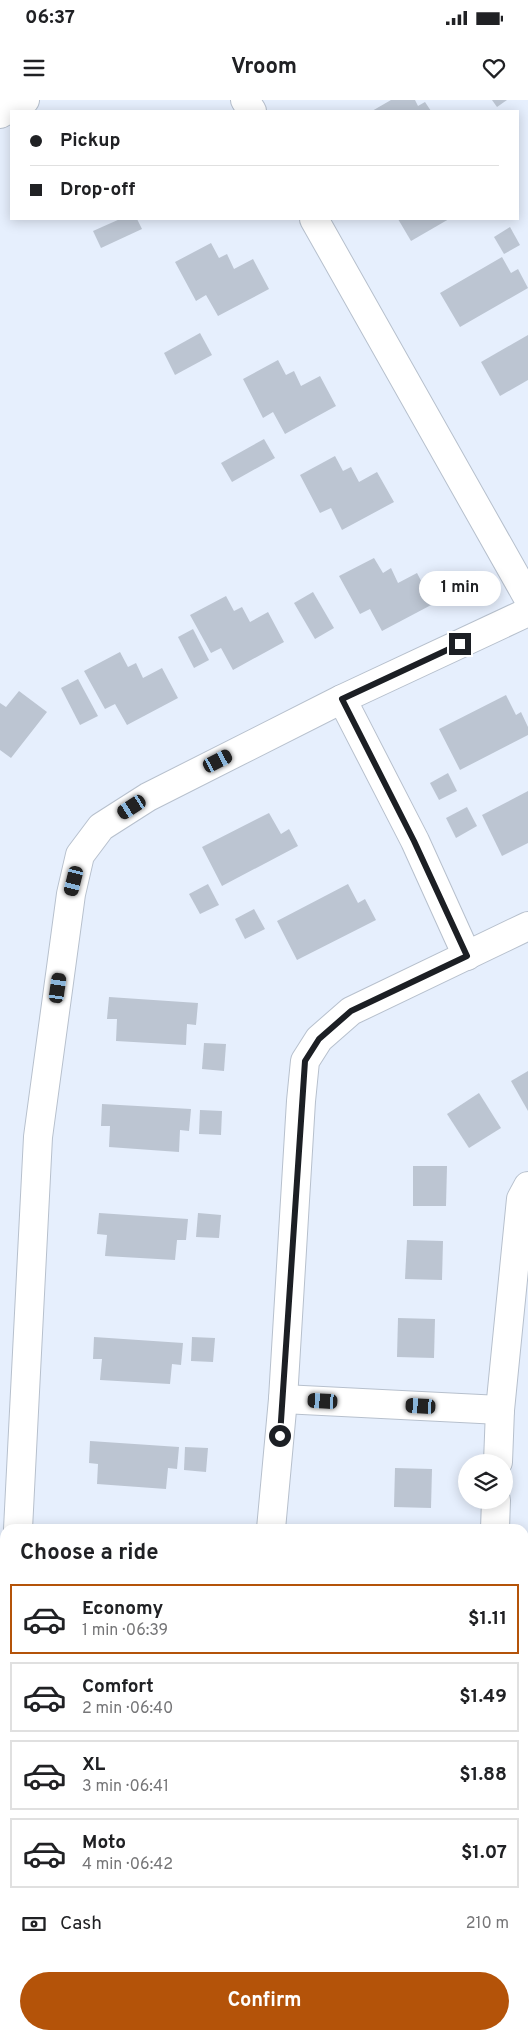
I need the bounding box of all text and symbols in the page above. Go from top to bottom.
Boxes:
text: 06:37 [25,6,75,30]
icon: menu [20,54,48,82]
text: Vroom [231,54,297,81]
icon: heart [480,54,508,82]
text: Pickup [60,129,120,153]
text: Drop-off [60,178,135,202]
callout: 1 min [419,572,501,606]
text: 1 min [441,578,479,598]
route end [449,633,471,655]
car [201,748,234,774]
car [115,793,148,821]
car [63,865,84,897]
car [48,972,67,1004]
car [307,1393,338,1409]
car [405,1398,436,1414]
route start [269,1425,291,1447]
map controls [458,1454,513,1509]
button: layers [458,1454,513,1509]
text: Choose a ride [20,1540,158,1567]
icon: car [22,1597,67,1642]
text: Economy [82,1597,163,1621]
text: $1.11 [468,1607,507,1631]
text: 1 min · 06:39 [82,1621,168,1641]
icon: car [22,1675,67,1720]
text: Comfort [82,1675,154,1699]
text: $1.49 [459,1685,507,1709]
text: 2 min · 06:40 [82,1699,173,1719]
icon: car [22,1753,67,1798]
text: XL [82,1753,105,1777]
text: $1.88 [459,1763,507,1787]
text: 3 min · 06:41 [82,1777,169,1797]
icon: car [22,1831,67,1876]
text: Moto [82,1831,126,1855]
text: $1.07 [461,1841,507,1865]
text: 4 min · 06:42 [82,1855,173,1875]
icon: cash [20,1910,48,1938]
text: Cash [60,1912,102,1936]
text: 210 m [466,1914,509,1934]
button: Confirm [20,1972,509,2030]

